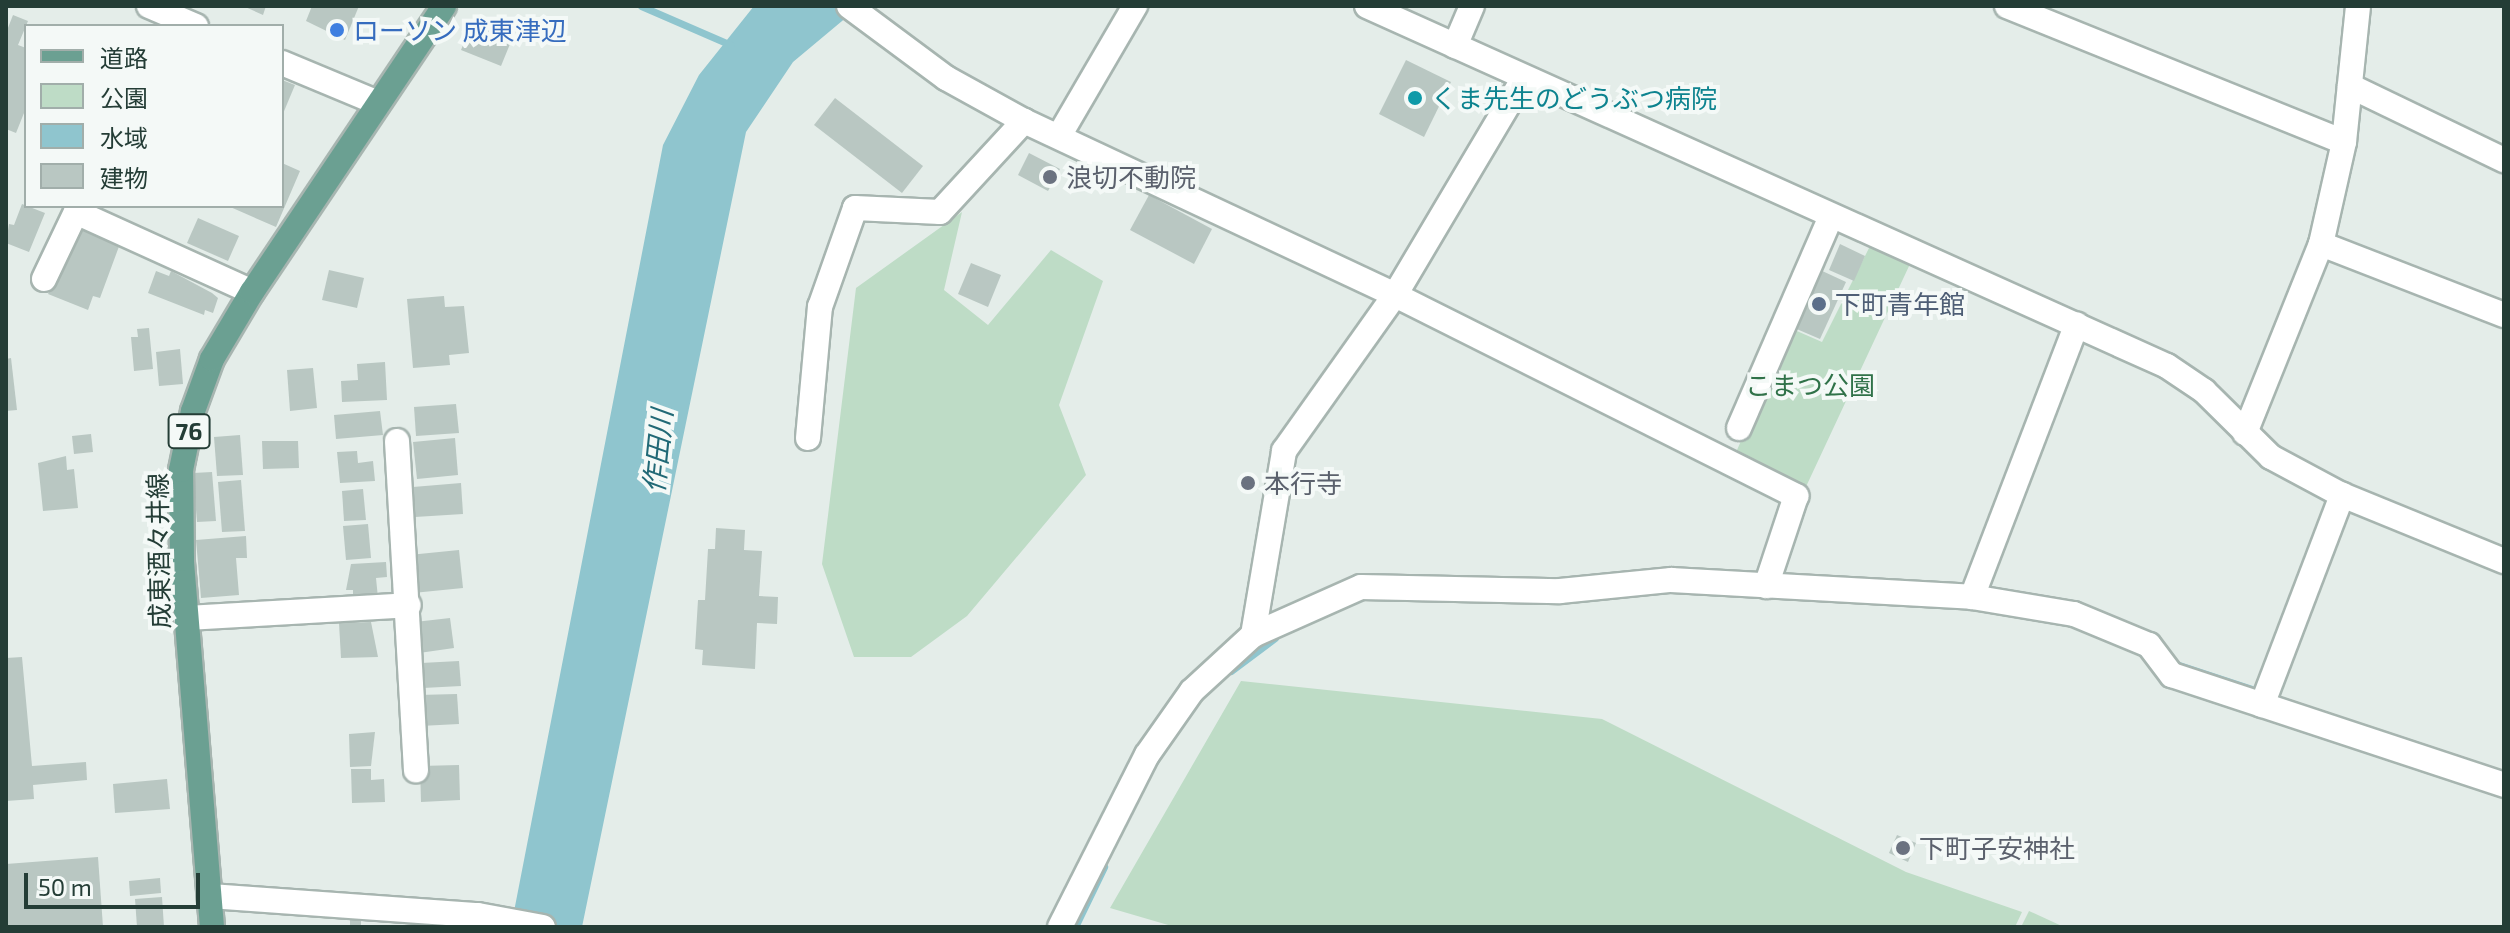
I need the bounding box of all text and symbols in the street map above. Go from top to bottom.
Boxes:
place label: ローソン 成東津辺 [353,14,567,46]
marker: ローソン 成東津辺 [328,21,346,39]
legend [24,24,284,208]
text: 道路 [100,43,148,72]
place label: くま先生のどうぶつ病院 [1431,82,1717,114]
text: 公園 [100,83,148,112]
marker: くま先生のどうぶつ病院 [1406,89,1424,107]
text: 水域 [100,123,148,152]
place label: 浪切不動院 [1066,161,1196,193]
text: 建物 [100,163,148,192]
marker: 浪切不動院 [1041,168,1059,186]
place label: 下町青年館 [1835,288,1965,320]
marker: 下町青年館 [1810,295,1828,313]
park label: こまつ公園 [1745,369,1875,401]
water label: 作田川 [636,407,678,495]
road number: 76 [167,411,211,451]
place label: 本行寺 [1264,467,1342,499]
street label: 成東酒々井線 [141,473,175,629]
marker: 本行寺 [1239,474,1257,492]
place label: 下町子安神社 [1919,832,2075,864]
marker: 下町子安神社 [1894,839,1912,857]
scale bar [28,857,204,907]
text: 50 m [38,872,92,901]

